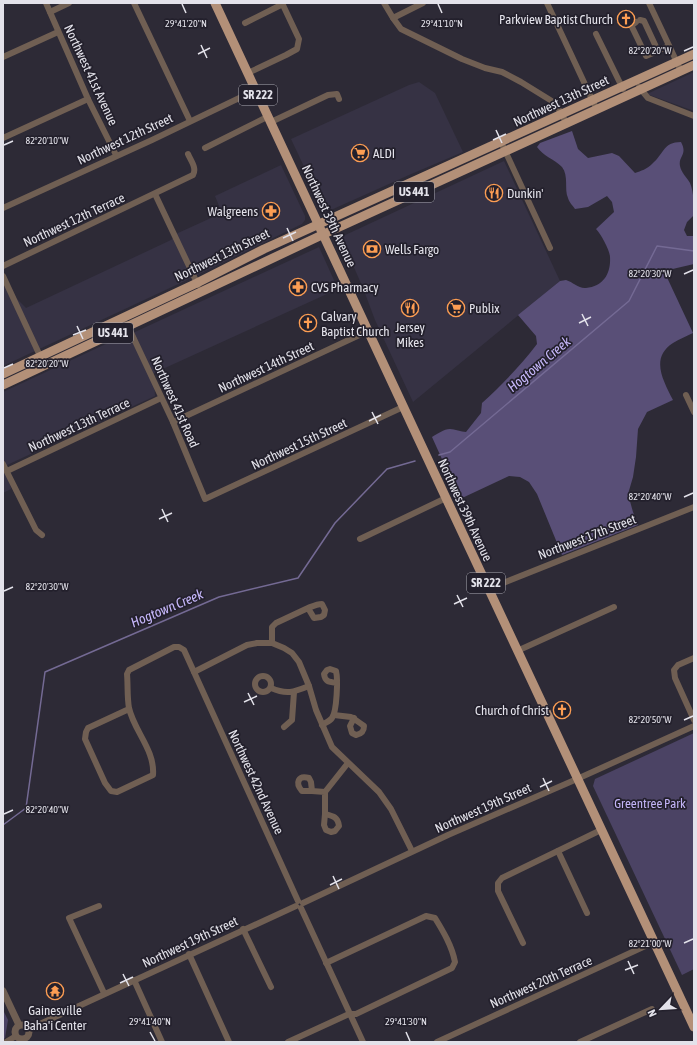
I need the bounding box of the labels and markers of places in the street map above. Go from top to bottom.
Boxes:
church icon: Parkview Baptist Church [616,9,636,29]
place label: Parkview Baptist Church [499,12,613,27]
supermarket icon: ALDI [350,143,370,163]
place label: ALDI [373,146,395,161]
restaurant icon: Dunkin' [484,183,504,203]
place label: Dunkin' [507,186,543,201]
pharmacy icon: Walgreens [261,201,281,221]
place label: Walgreens [208,204,258,219]
bank icon: Wells Fargo [362,239,382,259]
place label: Wells Fargo [385,242,439,257]
pharmacy icon: CVS Pharmacy [288,277,308,297]
place label: CVS Pharmacy [311,280,379,295]
restaurant icon: Jersey Mikes [400,298,420,318]
supermarket icon: Publix [446,298,466,318]
place label: Publix [469,301,500,316]
place label: Calvary Baptist Church [321,309,390,339]
church icon: Calvary Baptist Church [298,313,318,333]
place label: Jersey Mikes [395,320,425,350]
church icon: Church of Christ [552,700,572,720]
place label: Church of Christ [475,703,549,718]
temple icon: Gainesville Baha'i Center [45,981,65,1001]
place label: Gainesville Baha'i Center [24,1003,87,1033]

